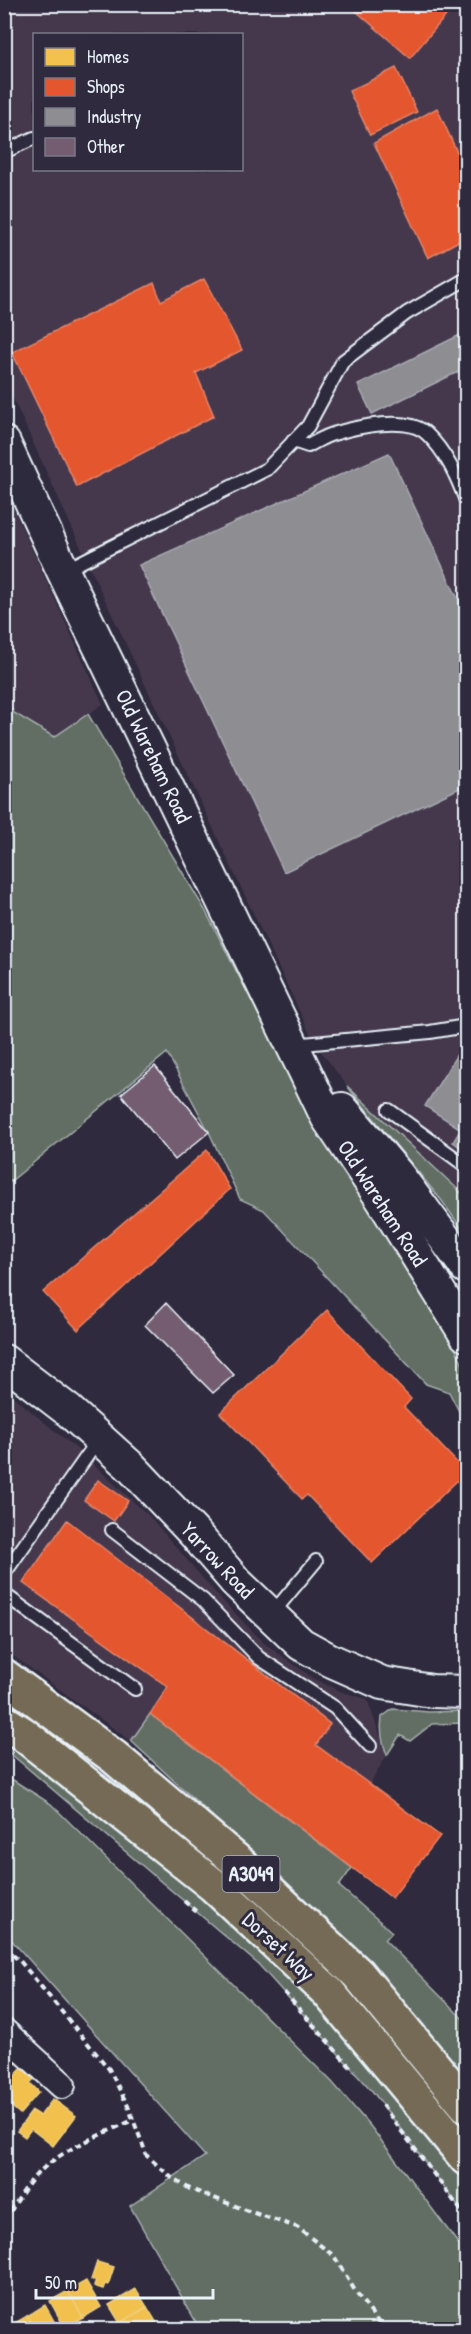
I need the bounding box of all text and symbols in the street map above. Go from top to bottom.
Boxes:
legend [33,33,243,171]
text: Homes [87,44,129,69]
text: Shops [87,74,125,99]
text: Industry [87,104,142,129]
text: Other [87,134,125,159]
street label: Old Wareham Road [109,684,199,828]
street label: Old Wareham Road [331,1134,435,1272]
street label: Yarrow Road [174,1515,262,1605]
road number: A3049 [222,1856,280,1892]
street label: Dorset Way [236,1905,322,1987]
scale bar [36,2262,213,2300]
text: 50 m [45,2270,77,2295]

